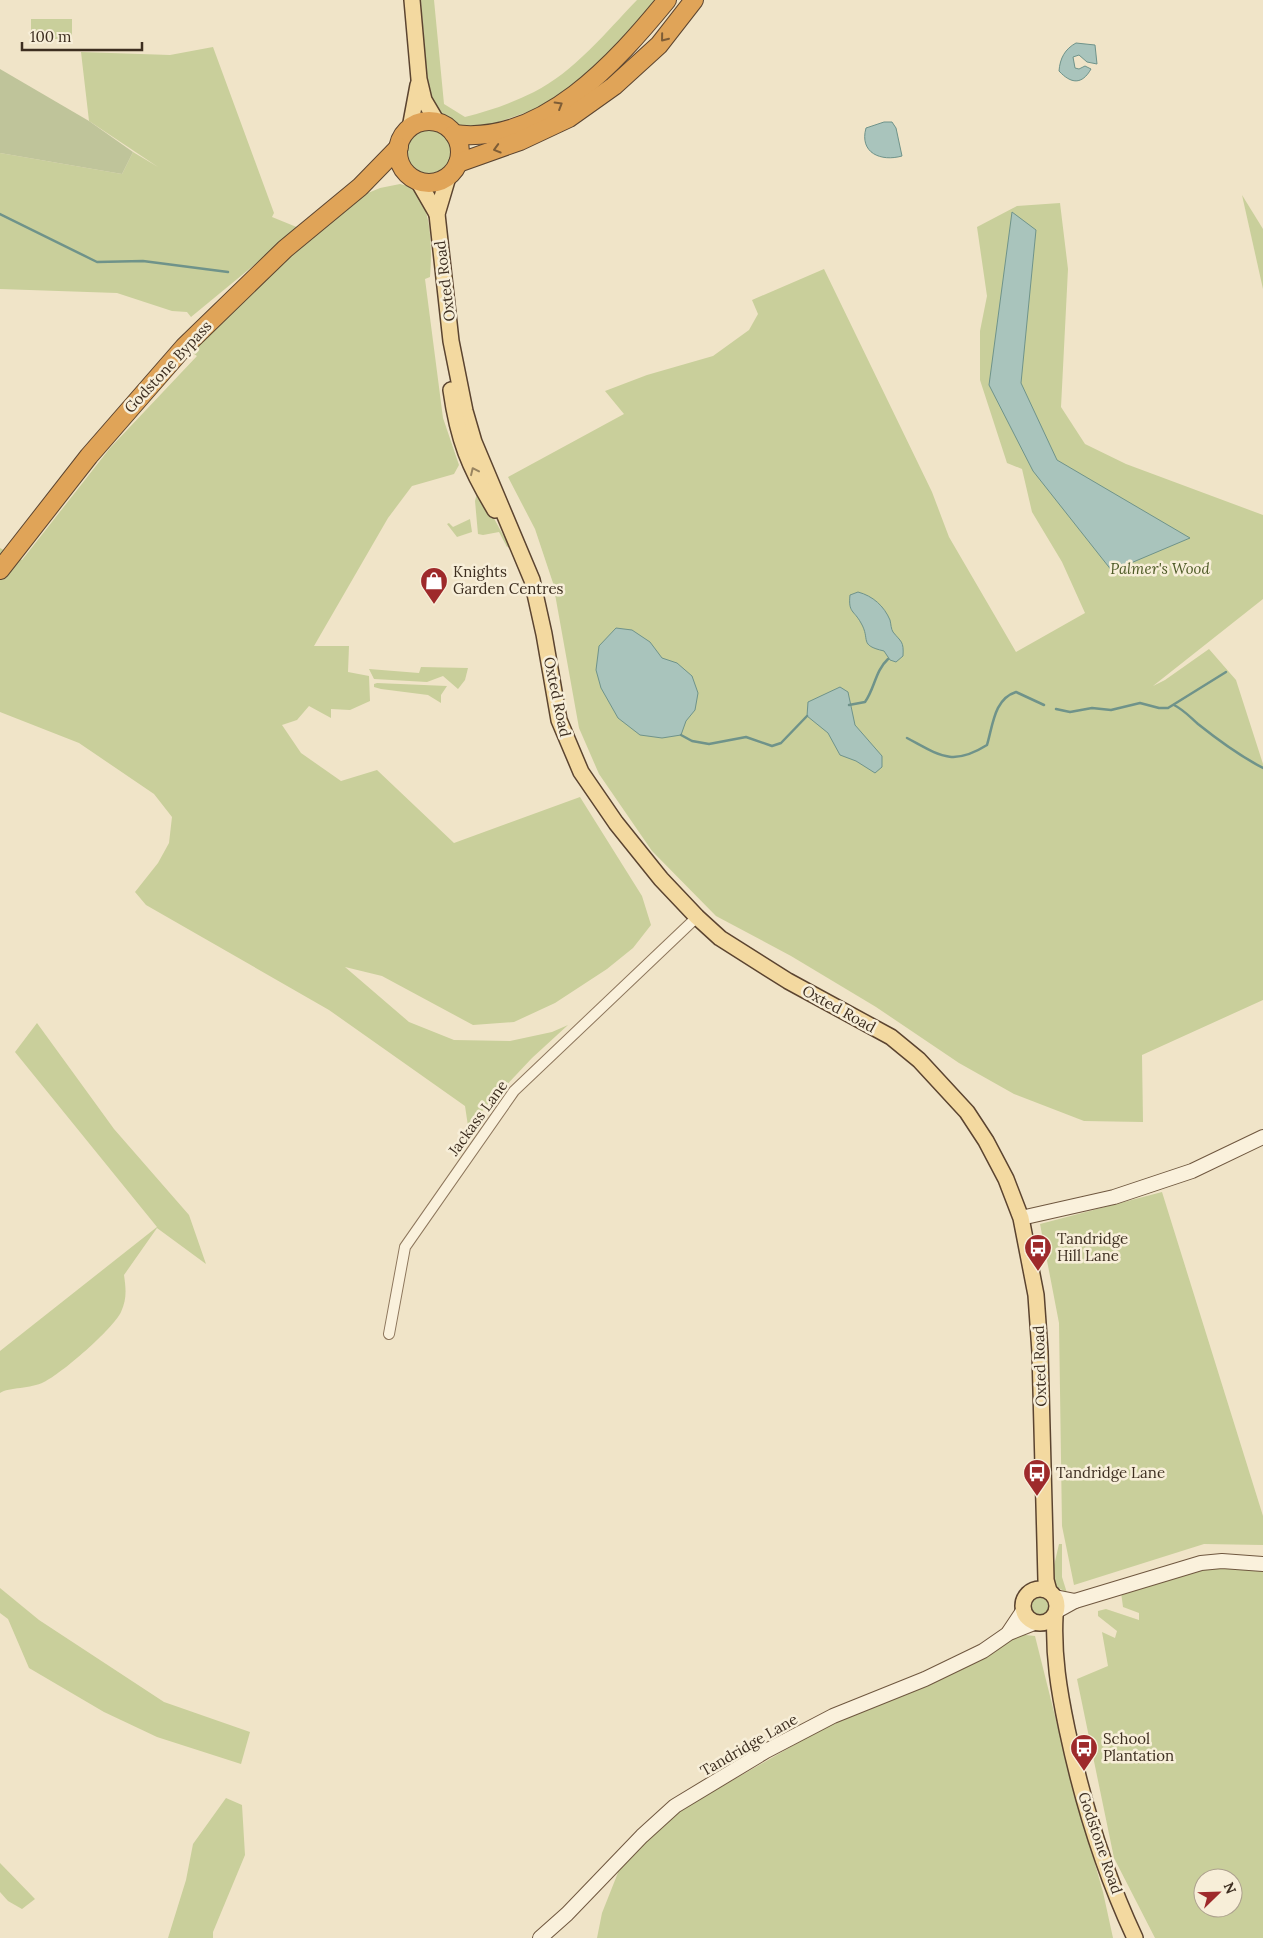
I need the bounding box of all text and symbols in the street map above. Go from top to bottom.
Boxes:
scale bar [22,20,142,52]
text: 100 m [30,27,71,46]
one-way arrow [661,32,670,42]
one-way arrow [553,101,562,111]
one-way arrow [494,143,502,153]
street label: Oxted Road [430,240,459,323]
street label: Godstone Bypass [120,316,215,417]
one-way arrow [469,467,480,476]
park label: Palmer's Wood [1110,559,1210,578]
place label: Knights Garden Centres [453,562,564,598]
shop icon: Knights Garden Centres [419,566,449,605]
street label: Oxted Road [540,655,575,739]
street label: Oxted Road [799,981,879,1037]
street label: Jackass Lane [443,1076,511,1160]
place label: Tandridge Hill Lane [1057,1229,1128,1265]
bus stop icon: Tandridge Hill Lane [1023,1233,1053,1272]
street label: Oxted Road [1029,1325,1050,1407]
bus stop icon: Tandridge Lane [1022,1458,1052,1497]
place label: Tandridge Lane [1056,1463,1165,1482]
street label: Tandridge Lane [697,1709,801,1780]
place label: School Plantation [1103,1729,1174,1765]
bus stop icon: School Plantation [1069,1733,1099,1772]
street label: Godstone Road [1074,1789,1127,1896]
north arrow [1193,1868,1243,1918]
text: N [1220,1879,1240,1897]

